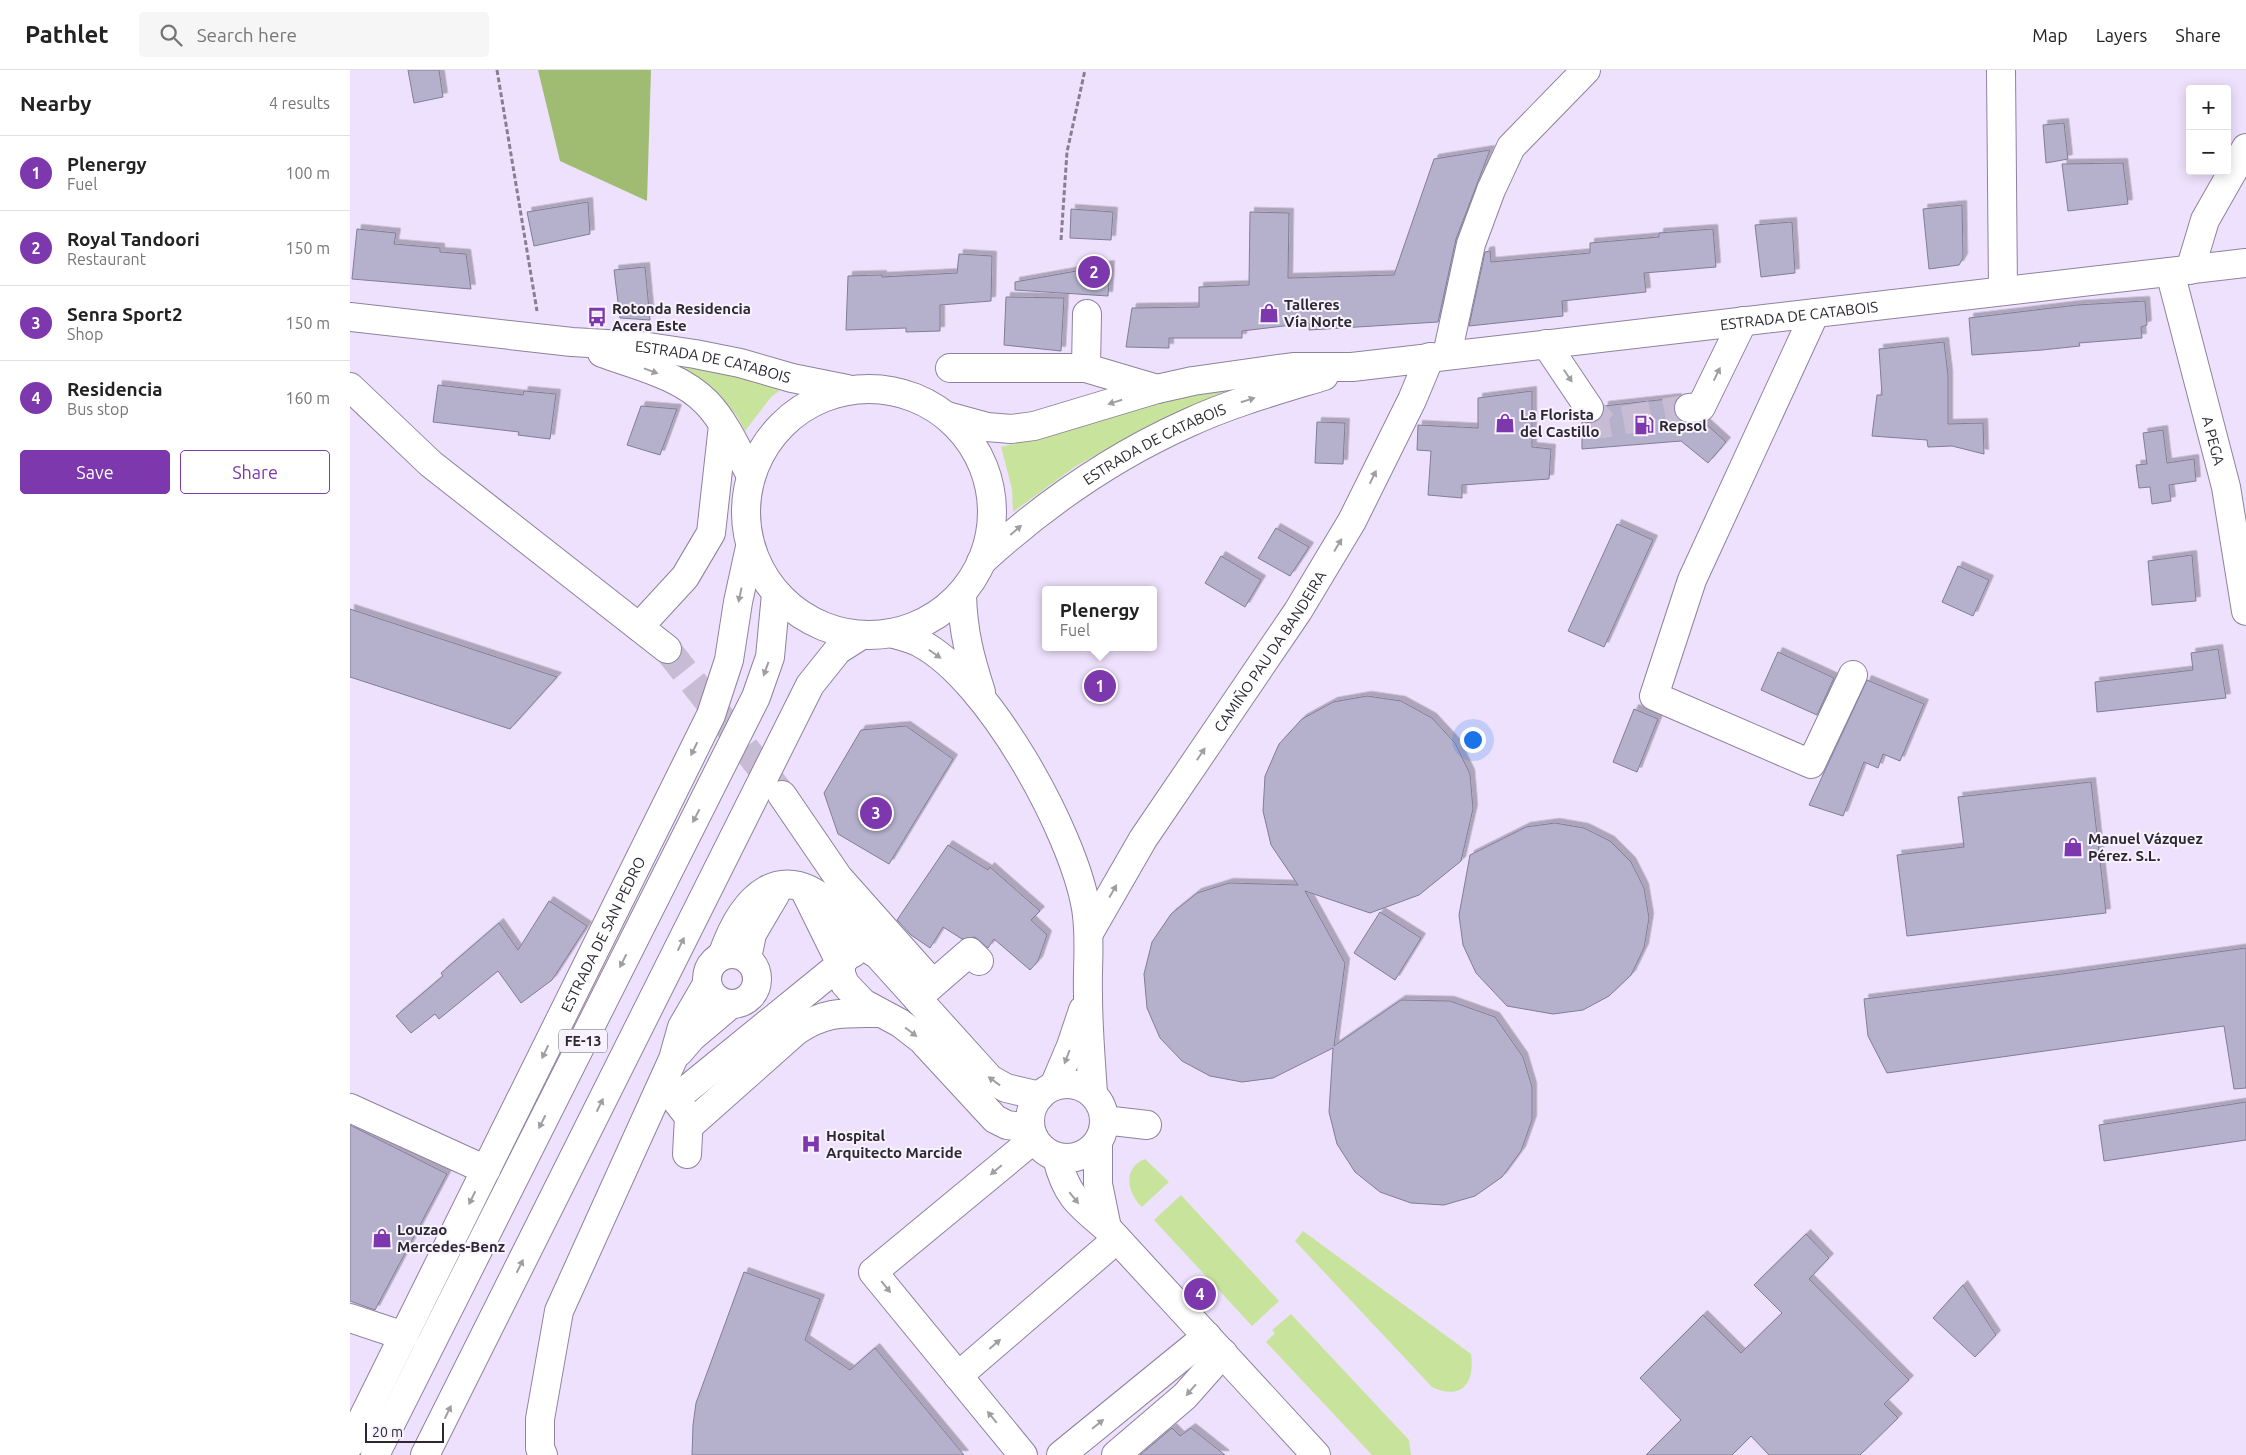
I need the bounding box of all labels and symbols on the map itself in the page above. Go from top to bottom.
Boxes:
pin: 2 [1078,253,1110,291]
place label: Talleres Vía Norte [1284,296,1352,330]
street label: ESTRADA DE CATABOIS [1719,297,1879,333]
place label: Rotonda Residencia Acera Este [612,300,751,334]
shop icon: Talleres Vía Norte [1258,302,1280,324]
bus stop icon: Rotonda Residencia Acera Este [586,306,608,328]
street label: ESTRADA DE CATABOIS [635,337,793,386]
one-way arrow [644,367,659,375]
one-way arrow [1713,367,1721,381]
one-way arrow [1563,369,1572,383]
one-way arrow [1241,395,1256,403]
one-way arrow [1107,398,1122,406]
street label: ESTRADA DE CATABOIS [1080,400,1228,488]
place label: La Florista del Castillo [1520,406,1599,440]
shop icon: La Florista del Castillo [1494,412,1516,434]
fuel station icon: Repsol [1633,414,1655,436]
street label: A PEGA [2199,414,2228,467]
place label: Repsol [1659,417,1707,434]
one-way arrow [1369,470,1377,485]
one-way arrow [1010,525,1023,536]
one-way arrow [1333,538,1342,551]
street label: CAMIÑO PAU DA BANDEIRA [1210,567,1329,735]
one-way arrow [736,587,744,602]
one-way arrow [928,649,942,659]
one-way arrow [762,662,769,677]
pin: 1 [1084,667,1116,705]
your location [1460,727,1486,753]
one-way arrow [690,742,698,756]
one-way arrow [1196,747,1206,761]
pin: 3 [860,794,892,832]
one-way arrow [692,809,700,823]
place label: Manuel Vázquez Pérez. S.L. [2088,830,2203,864]
shop icon: Manuel Vázquez Pérez. S.L. [2062,836,2084,858]
street label: ESTRADA DE SAN PEDRO [557,854,648,1015]
one-way arrow [1109,884,1118,897]
one-way arrow [677,937,685,951]
one-way arrow [619,954,627,968]
one-way arrow [905,1026,918,1037]
road number: FE-13 [559,1029,607,1052]
one-way arrow [540,1045,548,1059]
one-way arrow [1063,1050,1071,1065]
one-way arrow [987,1076,1001,1086]
one-way arrow [597,1098,605,1112]
one-way arrow [538,1115,546,1129]
place label: Hospital Arquitecto Marcide [826,1127,962,1161]
hospital icon: Hospital Arquitecto Marcide [800,1133,822,1155]
one-way arrow [990,1164,1003,1175]
one-way arrow [468,1190,477,1205]
one-way arrow [1069,1191,1080,1204]
place label: Louzao Mercedes-Benz [397,1221,505,1255]
shop icon: Louzao Mercedes-Benz [371,1227,393,1249]
one-way arrow [516,1259,524,1273]
pin: 4 [1184,1275,1216,1313]
one-way arrow [880,1281,891,1294]
one-way arrow [989,1339,1001,1350]
one-way arrow [1186,1384,1197,1396]
one-way arrow [444,1405,452,1419]
one-way arrow [986,1411,997,1424]
one-way arrow [1092,1419,1105,1430]
scale bar [365,1420,444,1443]

